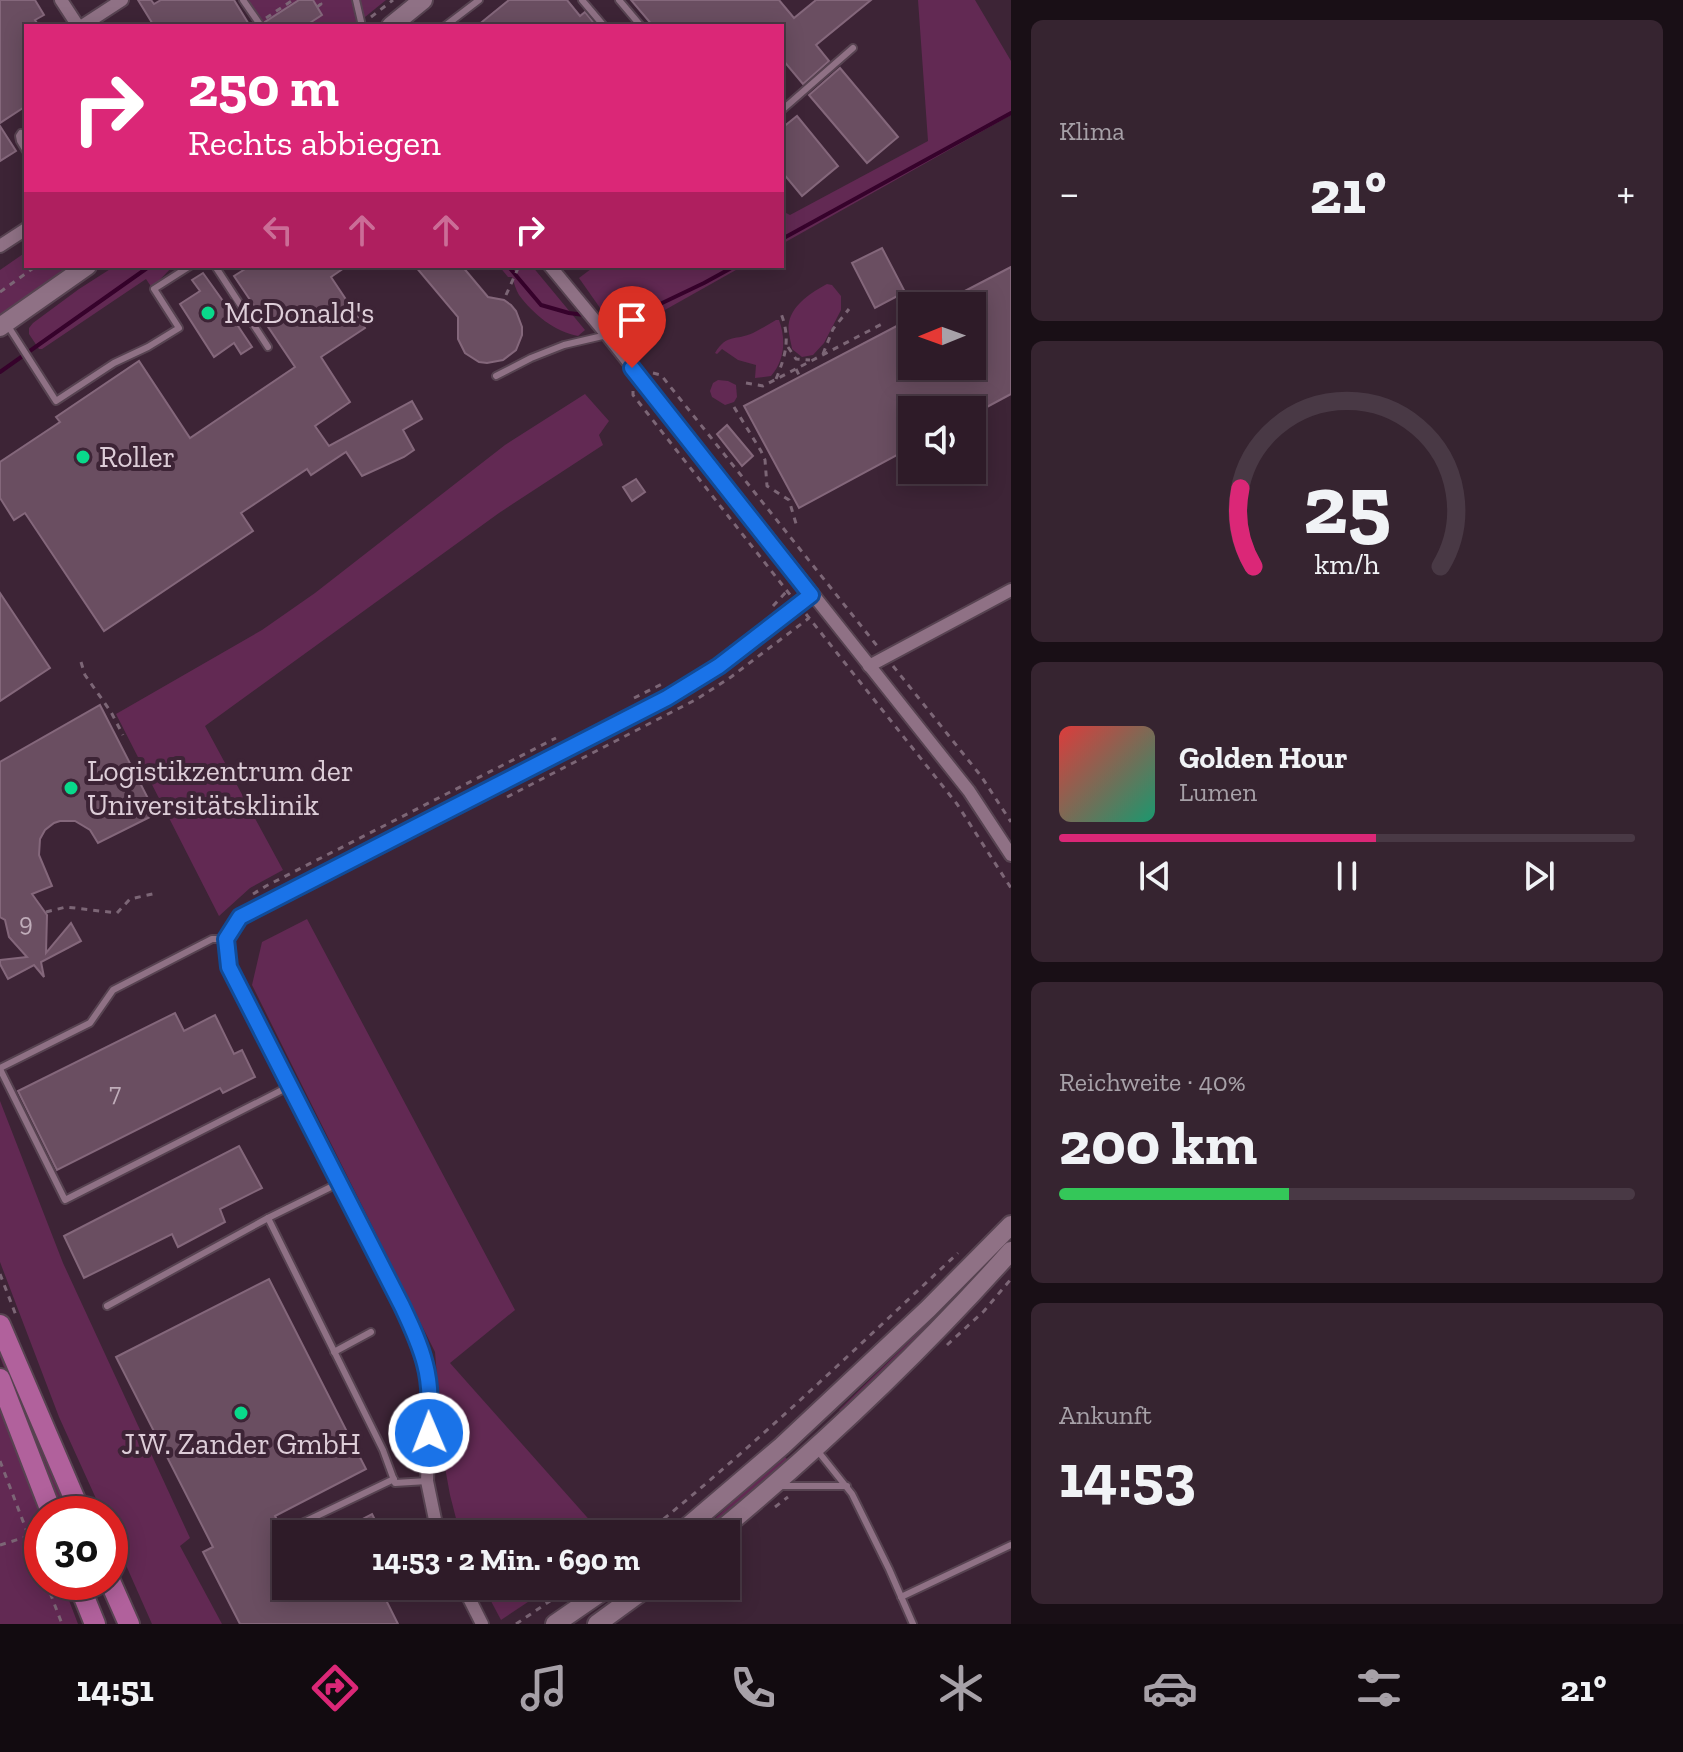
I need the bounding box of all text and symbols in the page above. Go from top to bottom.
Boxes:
text: 250 m [188,53,339,120]
icon: right [56,56,160,160]
text: Klima [1059,115,1125,147]
text: Rechts abbiegen [188,121,441,164]
text: 21° [1309,156,1387,228]
text: − [1059,166,1080,219]
text: + [1616,166,1635,219]
icon: left [256,208,300,252]
icon: ahead [340,208,384,252]
icon: ahead [424,208,468,252]
icon: right [508,208,552,252]
pin [598,286,666,368]
north arrow [898,292,986,380]
map controls [898,292,986,484]
place label: McDonald's [224,295,375,331]
icon: arrive [610,298,654,342]
marker: McDonald's [199,304,217,322]
button: sound [898,396,986,484]
place label: Roller [99,439,175,475]
marker: Roller [74,448,92,466]
text: 25 [1303,454,1391,554]
text: km/h [1314,547,1380,581]
text: Golden Hour [1179,740,1347,776]
place label: Logistikzentrum der Universitätsklinik [87,753,354,823]
text: Lumen [1179,776,1257,808]
marker: Logistikzentrum der Universitätsklinik [62,779,80,797]
icon: previous [1133,854,1177,898]
icon: pause [1325,854,1369,898]
icon: next [1517,854,1561,898]
house number: 9 [19,906,33,938]
text: Reichweite · 40% [1059,1066,1246,1098]
house number: 7 [109,1076,121,1108]
text: 200 km [1059,1107,1257,1179]
position arrow [387,1391,471,1475]
text: Ankunft [1059,1399,1152,1431]
marker: J.W. Zander GmbH [232,1404,250,1422]
place label: J.W. Zander GmbH [121,1426,361,1462]
text: 14:53 [1059,1440,1196,1512]
speed limit sign: 30 [24,1496,128,1600]
text: 14:53 · 2 Min. · 690 m [372,1542,640,1578]
icon: directions [307,1660,363,1716]
icon: music [516,1660,572,1716]
icon: phone [725,1660,781,1716]
icon: climate [933,1660,989,1716]
icon: car [1142,1660,1198,1716]
icon: filters [1351,1660,1407,1716]
text: 14:51 [76,1667,154,1710]
text: 21° [1560,1667,1607,1710]

